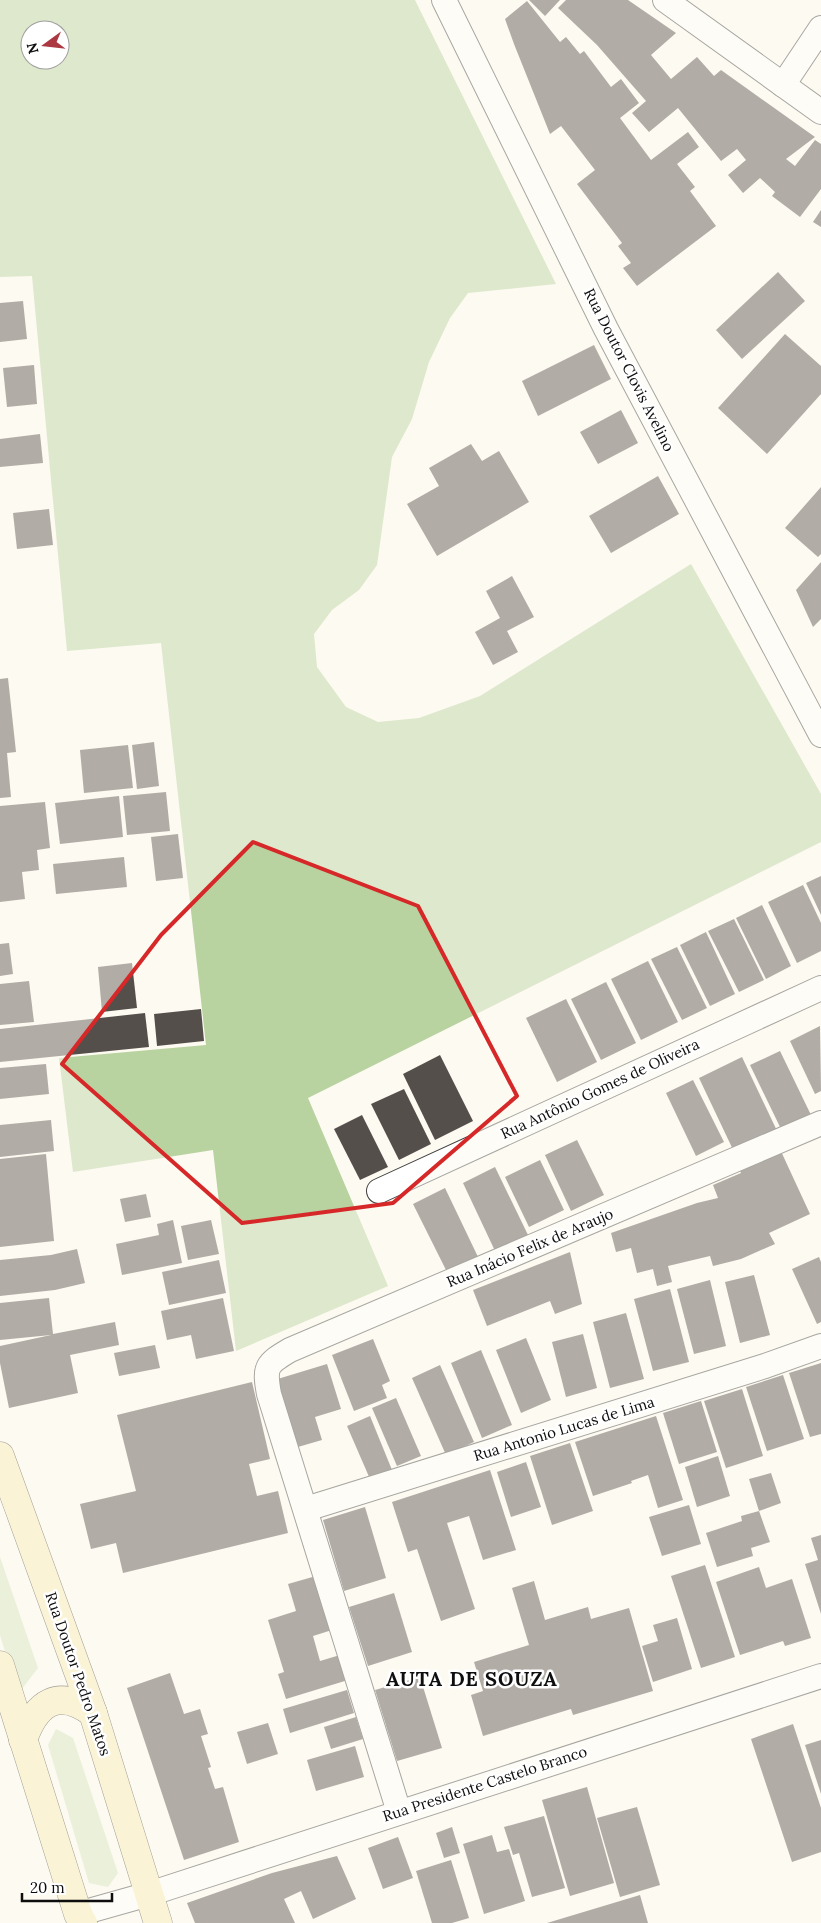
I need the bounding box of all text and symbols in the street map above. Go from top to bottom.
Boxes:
north arrow [20,20,70,70]
text: N [22,41,43,56]
street label: Rua Doutor Clovis Avelino [580,285,679,455]
street label: Rua Antônio Gomes de Oliveira [497,1034,702,1143]
street label: Rua Inácio Felix de Araujo [444,1204,616,1291]
street label: Rua Antonio Lucas de Lima [471,1392,657,1465]
street label: Rua Doutor Pedro Matos [41,1589,115,1758]
district label: AUTA DE SOUZA [386,1666,558,1691]
street label: Rua Presidente Castelo Branco [380,1741,590,1826]
scale bar [22,1870,112,1902]
text: 20 m [30,1878,65,1897]

